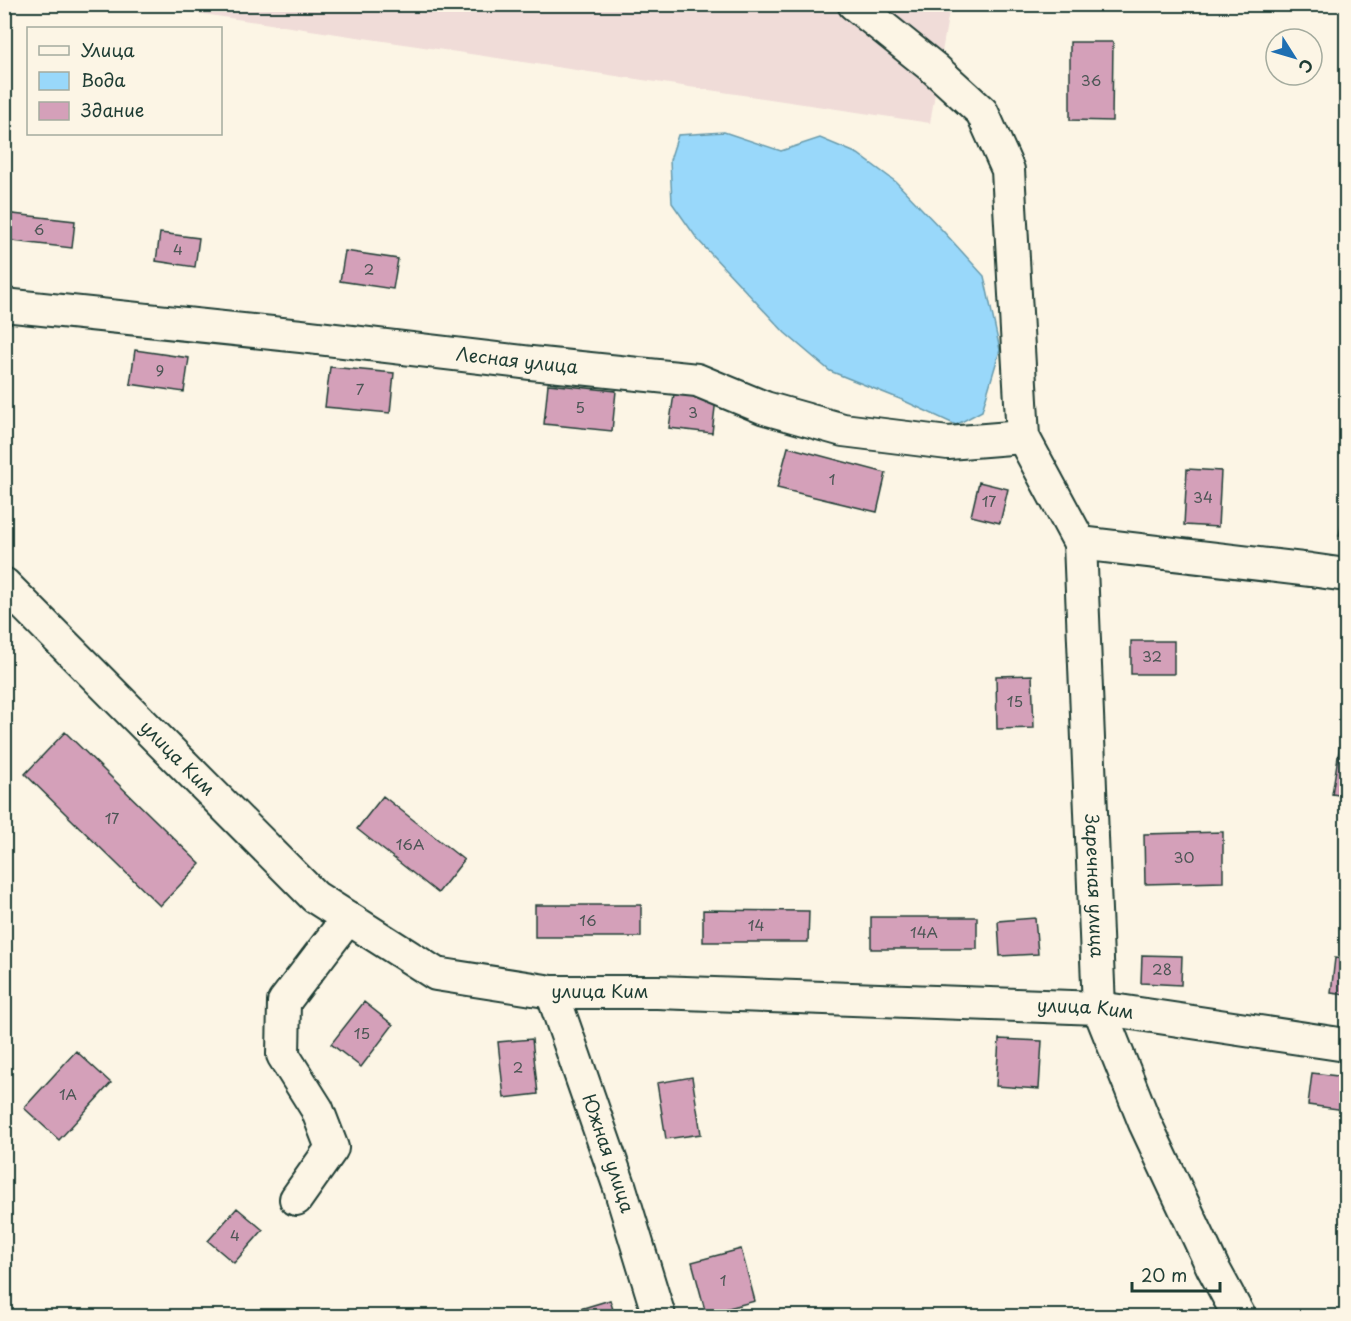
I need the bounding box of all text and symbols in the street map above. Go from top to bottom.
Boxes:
legend [27,27,222,135]
north arrow [1264,27,1324,87]
text: Улица [81,36,135,63]
text: С [1294,55,1320,79]
text: Вода [81,66,126,93]
house number: 36 [1081,68,1101,91]
text: Здание [81,96,144,123]
house number: 6 [34,217,44,240]
house number: 4 [173,237,183,260]
house number: 2 [364,257,374,280]
street label: Лесная улица [455,339,580,380]
house number: 9 [156,358,164,381]
house number: 7 [356,377,365,400]
house number: 5 [575,395,585,418]
house number: 3 [688,400,698,423]
house number: 1 [829,467,835,490]
house number: 34 [1193,485,1213,508]
house number: 17 [982,489,996,512]
house number: 32 [1142,644,1162,667]
house number: 15 [1007,689,1023,712]
street label: улица Ким [135,713,222,802]
house number: 17 [105,806,119,829]
street label: Заречная улица [1079,813,1112,959]
house number: 16А [396,832,424,855]
house number: 30 [1174,845,1194,868]
house number: 16 [579,908,597,931]
house number: 14 [748,913,764,936]
house number: 14А [910,920,938,943]
house number: 28 [1152,957,1172,980]
street label: улица Ким [551,977,649,1004]
street label: улица Ким [1037,991,1136,1025]
house number: 15 [354,1021,370,1044]
house number: 2 [513,1055,523,1078]
house number: 1А [59,1082,77,1105]
street label: Южная улица [576,1090,642,1216]
house number: 4 [230,1223,240,1246]
scale bar [1132,1255,1220,1293]
text: 20 m [1141,1261,1187,1288]
house number: 1 [720,1268,726,1291]

